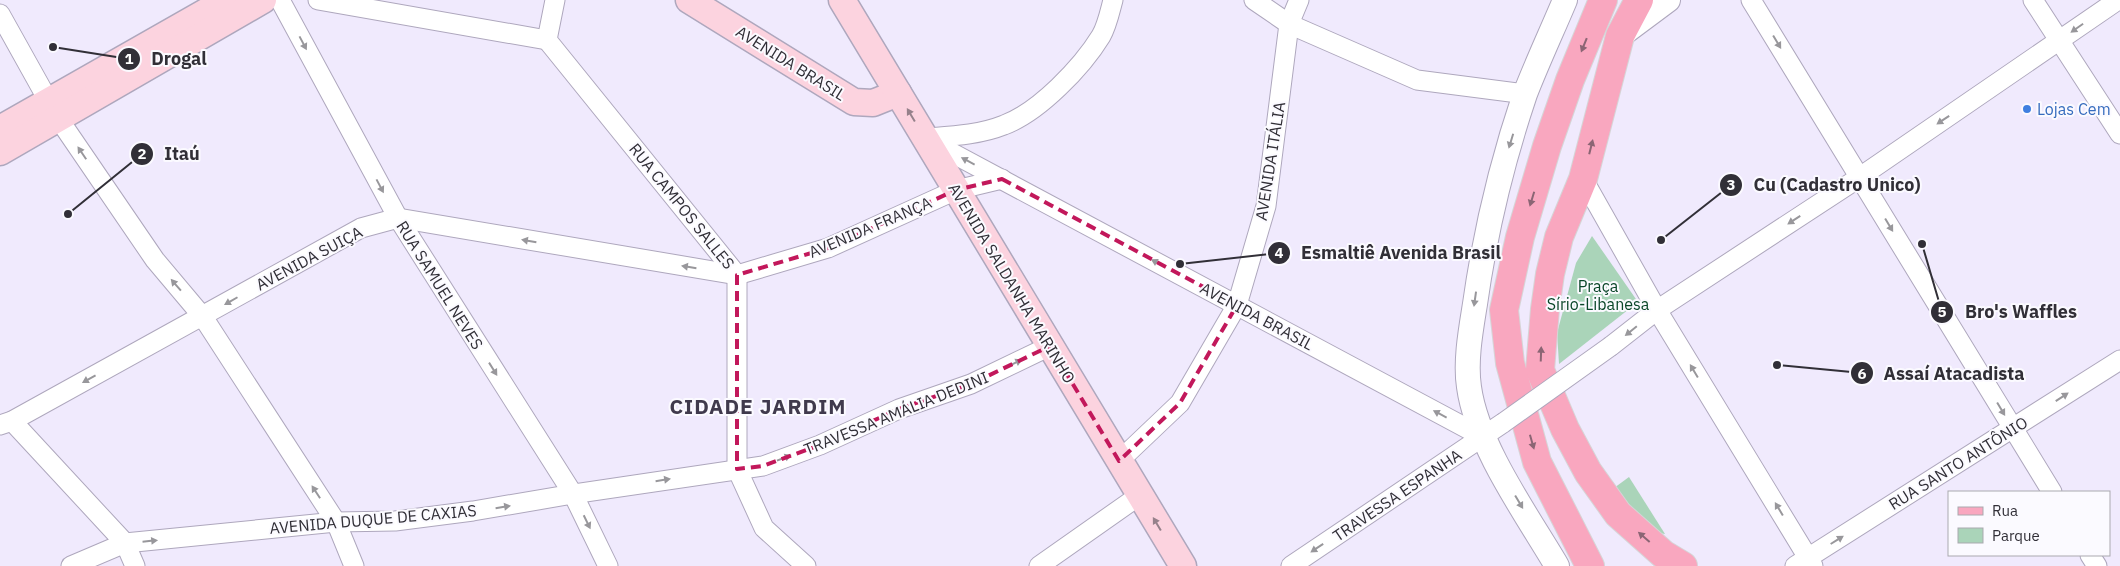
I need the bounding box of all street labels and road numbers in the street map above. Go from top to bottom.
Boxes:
street label: AVENIDA BRASIL [732,21,850,105]
street label: AVENIDA ITÁLIA [1250,100,1289,222]
street label: RUA CAMPOS SALLES [625,139,739,273]
street label: AVENIDA SALDANHA MARINHO [944,179,1080,387]
street label: AVENIDA FRANÇA [805,192,935,262]
street label: RUA SAMUEL NEVES [392,217,488,353]
street label: AVENIDA SUIÇA [252,222,366,294]
street label: AVENIDA BRASIL [1197,278,1317,354]
street label: TRAVESSA AMÁLIA DEDINI [800,366,991,459]
street label: RUA SANTO ANTÔNIO [1885,412,2031,514]
street label: TRAVESSA ESPANHA [1329,444,1465,546]
street label: AVENIDA DUQUE DE CAXIAS [269,500,477,538]

